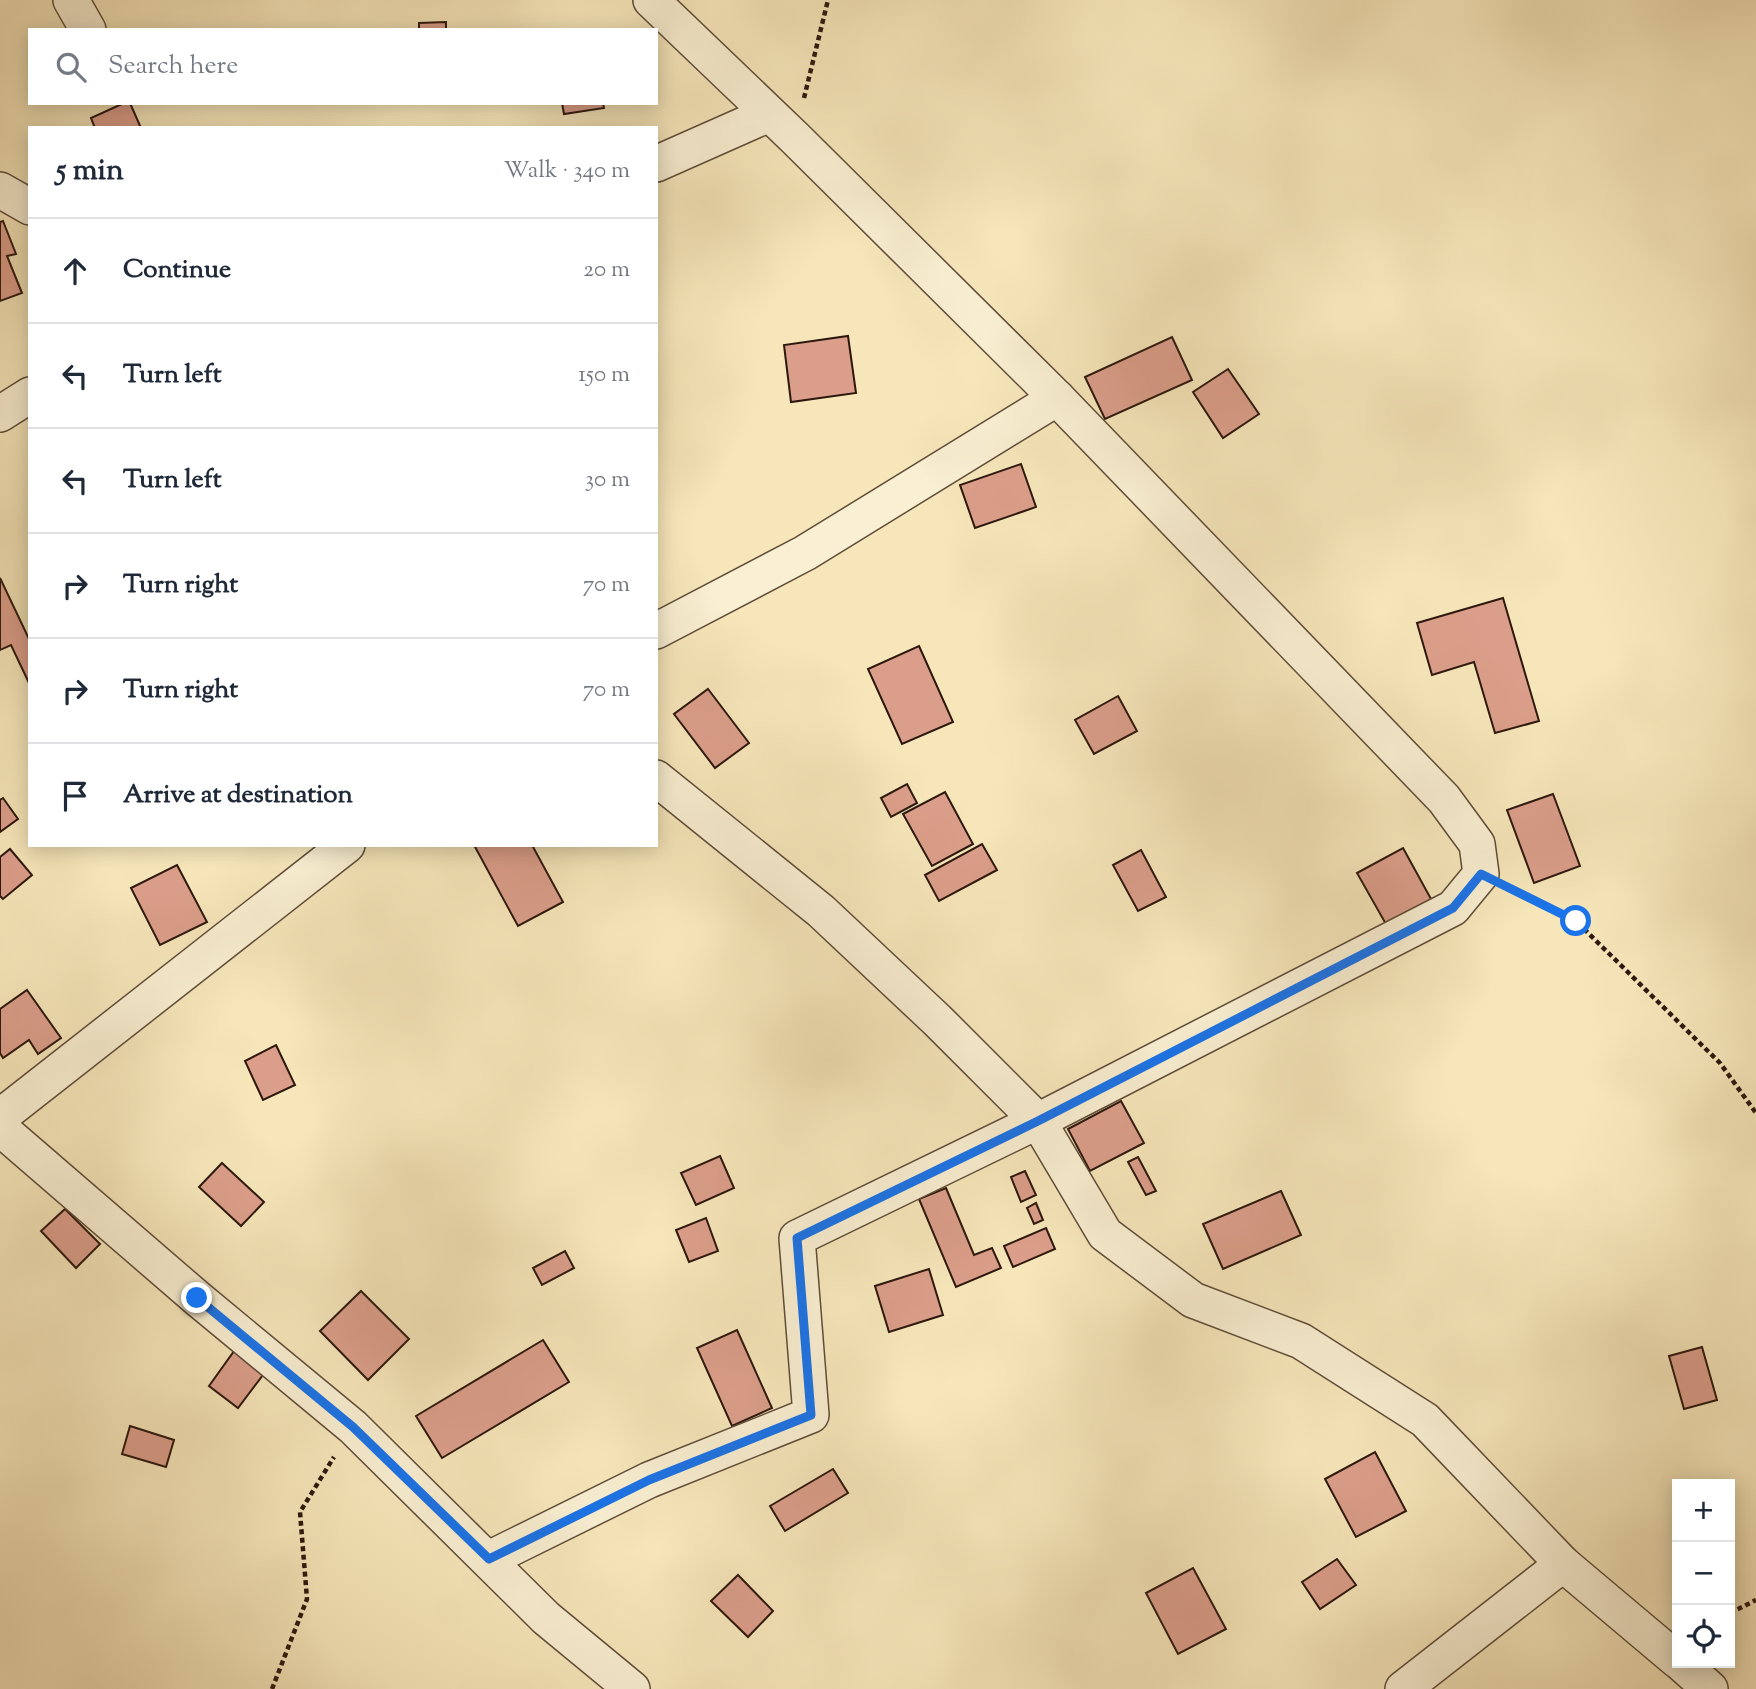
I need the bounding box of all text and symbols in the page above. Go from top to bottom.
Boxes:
search box [28,28,658,105]
icon: search [52,48,90,86]
text: Search here [108,48,238,85]
text: 5 min [56,150,124,193]
text: Walk · 340 m [504,155,630,188]
icon: ahead [56,252,94,290]
text: Continue [123,252,231,289]
text: 20 m [583,254,630,287]
icon: left [56,357,94,395]
text: Turn left [123,357,222,394]
text: 150 m [578,359,630,392]
icon: left [56,462,94,500]
text: Turn left [123,462,222,499]
text: 30 m [585,464,630,497]
icon: right [56,567,94,605]
text: Turn right [123,567,238,604]
text: 70 m [583,569,630,602]
icon: right [56,672,94,710]
text: Turn right [123,672,238,709]
text: 70 m [583,674,630,707]
icon: arrive [56,777,94,815]
text: Arrive at destination [123,777,353,814]
route start [1560,905,1591,936]
route end [181,1282,212,1313]
map controls [1672,1479,1735,1668]
button: + [1672,1479,1735,1542]
button: − [1672,1542,1735,1605]
button: locate [1672,1605,1735,1668]

